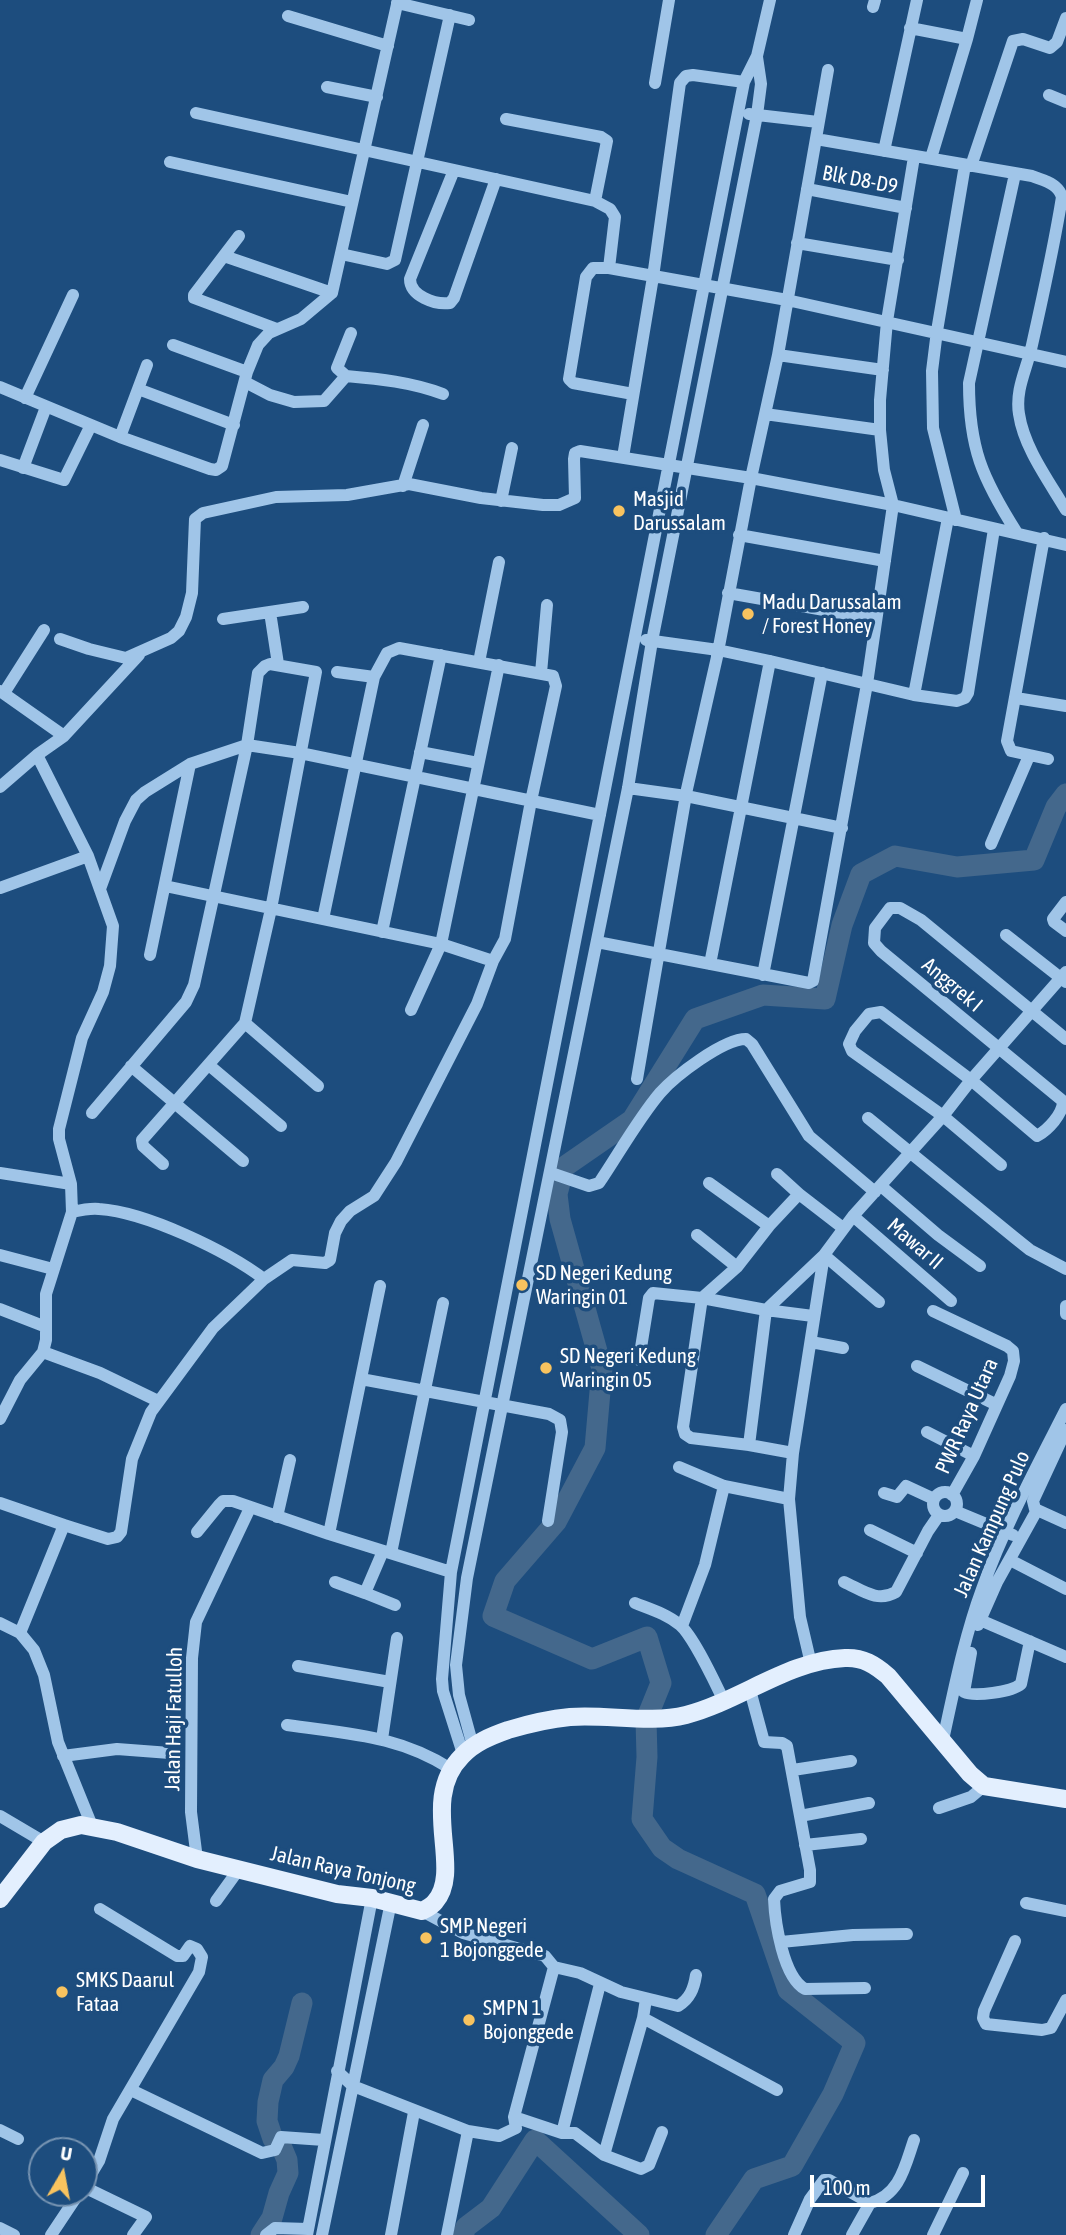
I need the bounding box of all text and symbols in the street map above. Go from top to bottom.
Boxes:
street label: Blk D8-D9 [820,160,900,200]
place label: Masjid Darussalam [633,486,726,536]
marker: Masjid Darussalam [611,503,627,519]
place label: Madu Darussalam / Forest Honey [762,589,902,639]
marker: Madu Darussalam / Forest Honey [740,606,756,622]
street label: Anggrek I [917,952,987,1018]
street label: Mawar II [882,1213,948,1275]
place label: SD Negeri Kedung Waringin 01 [536,1260,672,1310]
marker: SD Negeri Kedung Waringin 01 [514,1277,530,1293]
place label: SD Negeri Kedung Waringin 05 [560,1343,696,1393]
street label: PWR Raya Utara [930,1354,1004,1478]
marker: SD Negeri Kedung Waringin 05 [538,1360,554,1376]
street label: Jalan Kampung Pulo [948,1447,1036,1601]
street label: Jalan Haji Fatulloh [160,1647,188,1791]
street label: Jalan Raya Tonjong [268,1841,418,1899]
place label: SMP Negeri 1 Bojonggede [440,1913,544,1963]
marker: SMP Negeri 1 Bojonggede [418,1930,434,1946]
place label: SMKS Daarul Fataa [76,1967,174,2017]
marker: SMKS Daarul Fataa [54,1984,70,2000]
place label: SMPN 1 Bojonggede [483,1995,574,2045]
marker: SMPN 1 Bojonggede [461,2012,477,2028]
north arrow [28,2137,98,2207]
text: U [59,2141,74,2165]
scale bar [814,2162,989,2206]
text: 100 m [823,2175,871,2199]

